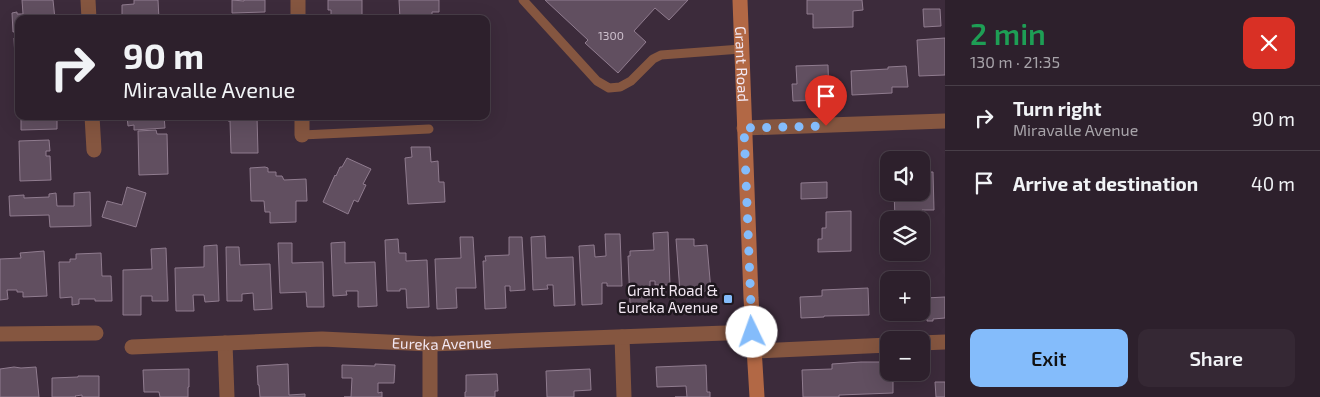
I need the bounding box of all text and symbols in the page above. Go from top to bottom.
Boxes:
text: 2 min [970,15,1046,51]
button: close [1243,17,1295,69]
street label: Grant Road [732,26,753,102]
house number: 1300 [598,28,624,42]
text: 90 m [123,34,204,76]
icon: right [40,35,105,100]
text: 130 m · 21:35 [970,52,1060,71]
pin [805,75,847,126]
text: Miravalle Avenue [123,76,295,102]
icon: arrive [812,82,840,110]
text: Turn right [1013,97,1101,120]
icon: right [970,104,998,132]
text: 90 m [1252,107,1295,130]
text: Miravalle Avenue [1013,120,1138,139]
map controls [880,151,930,381]
button: sound [880,151,930,201]
icon: arrive [970,169,998,197]
text: Arrive at destination [1013,172,1198,195]
text: 40 m [1251,172,1295,195]
button: layers [880,211,930,261]
button: + [880,271,930,321]
place label: Grant Road & Eureka Avenue [618,281,718,316]
marker: Grant Road & Eureka Avenue [722,293,734,305]
position arrow [725,305,777,357]
button: Exit [970,329,1128,387]
button: Share [1138,329,1295,387]
button: − [880,331,930,381]
street label: Eureka Avenue [391,333,492,353]

